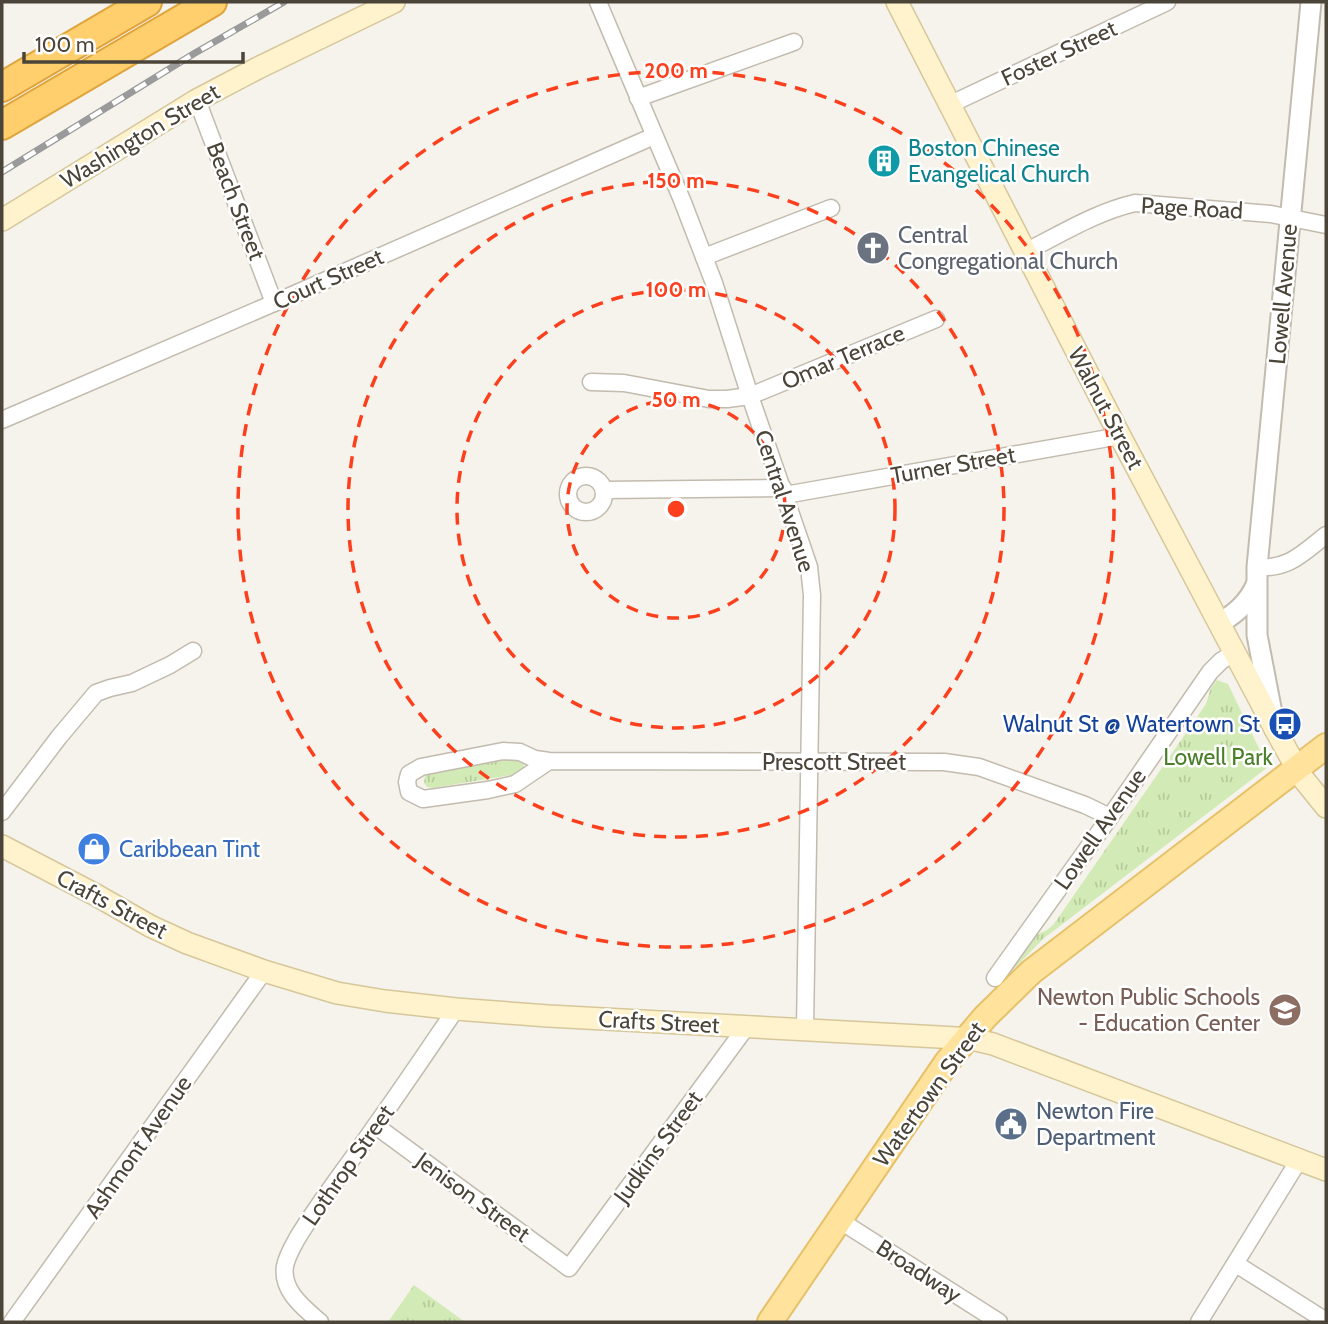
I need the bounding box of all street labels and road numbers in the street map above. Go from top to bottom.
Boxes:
street label: Foster Street [997,14,1121,92]
street label: Washington Street [55,77,225,194]
street label: Beach Street [201,138,271,264]
street label: Page Road [1140,191,1244,225]
street label: Lowell Avenue [1263,222,1303,366]
street label: Court Street [268,242,388,316]
street label: Omar Terrace [777,318,909,395]
street label: Walnut Street [1062,342,1150,474]
street label: Central Avenue [749,426,821,576]
street label: Turner Street [889,440,1018,490]
street label: Prescott Street [762,748,906,776]
street label: Lowell Avenue [1048,763,1152,895]
street label: Crafts Street [52,863,172,945]
street label: Crafts Street [598,1005,720,1039]
street label: Watertown Street [867,1016,991,1172]
street label: Ashmont Avenue [78,1070,198,1224]
street label: Judkins Street [607,1085,708,1210]
street label: Lothrop Street [296,1099,400,1231]
street label: Jenison Street [410,1146,536,1248]
street label: Broadway [871,1233,967,1309]

